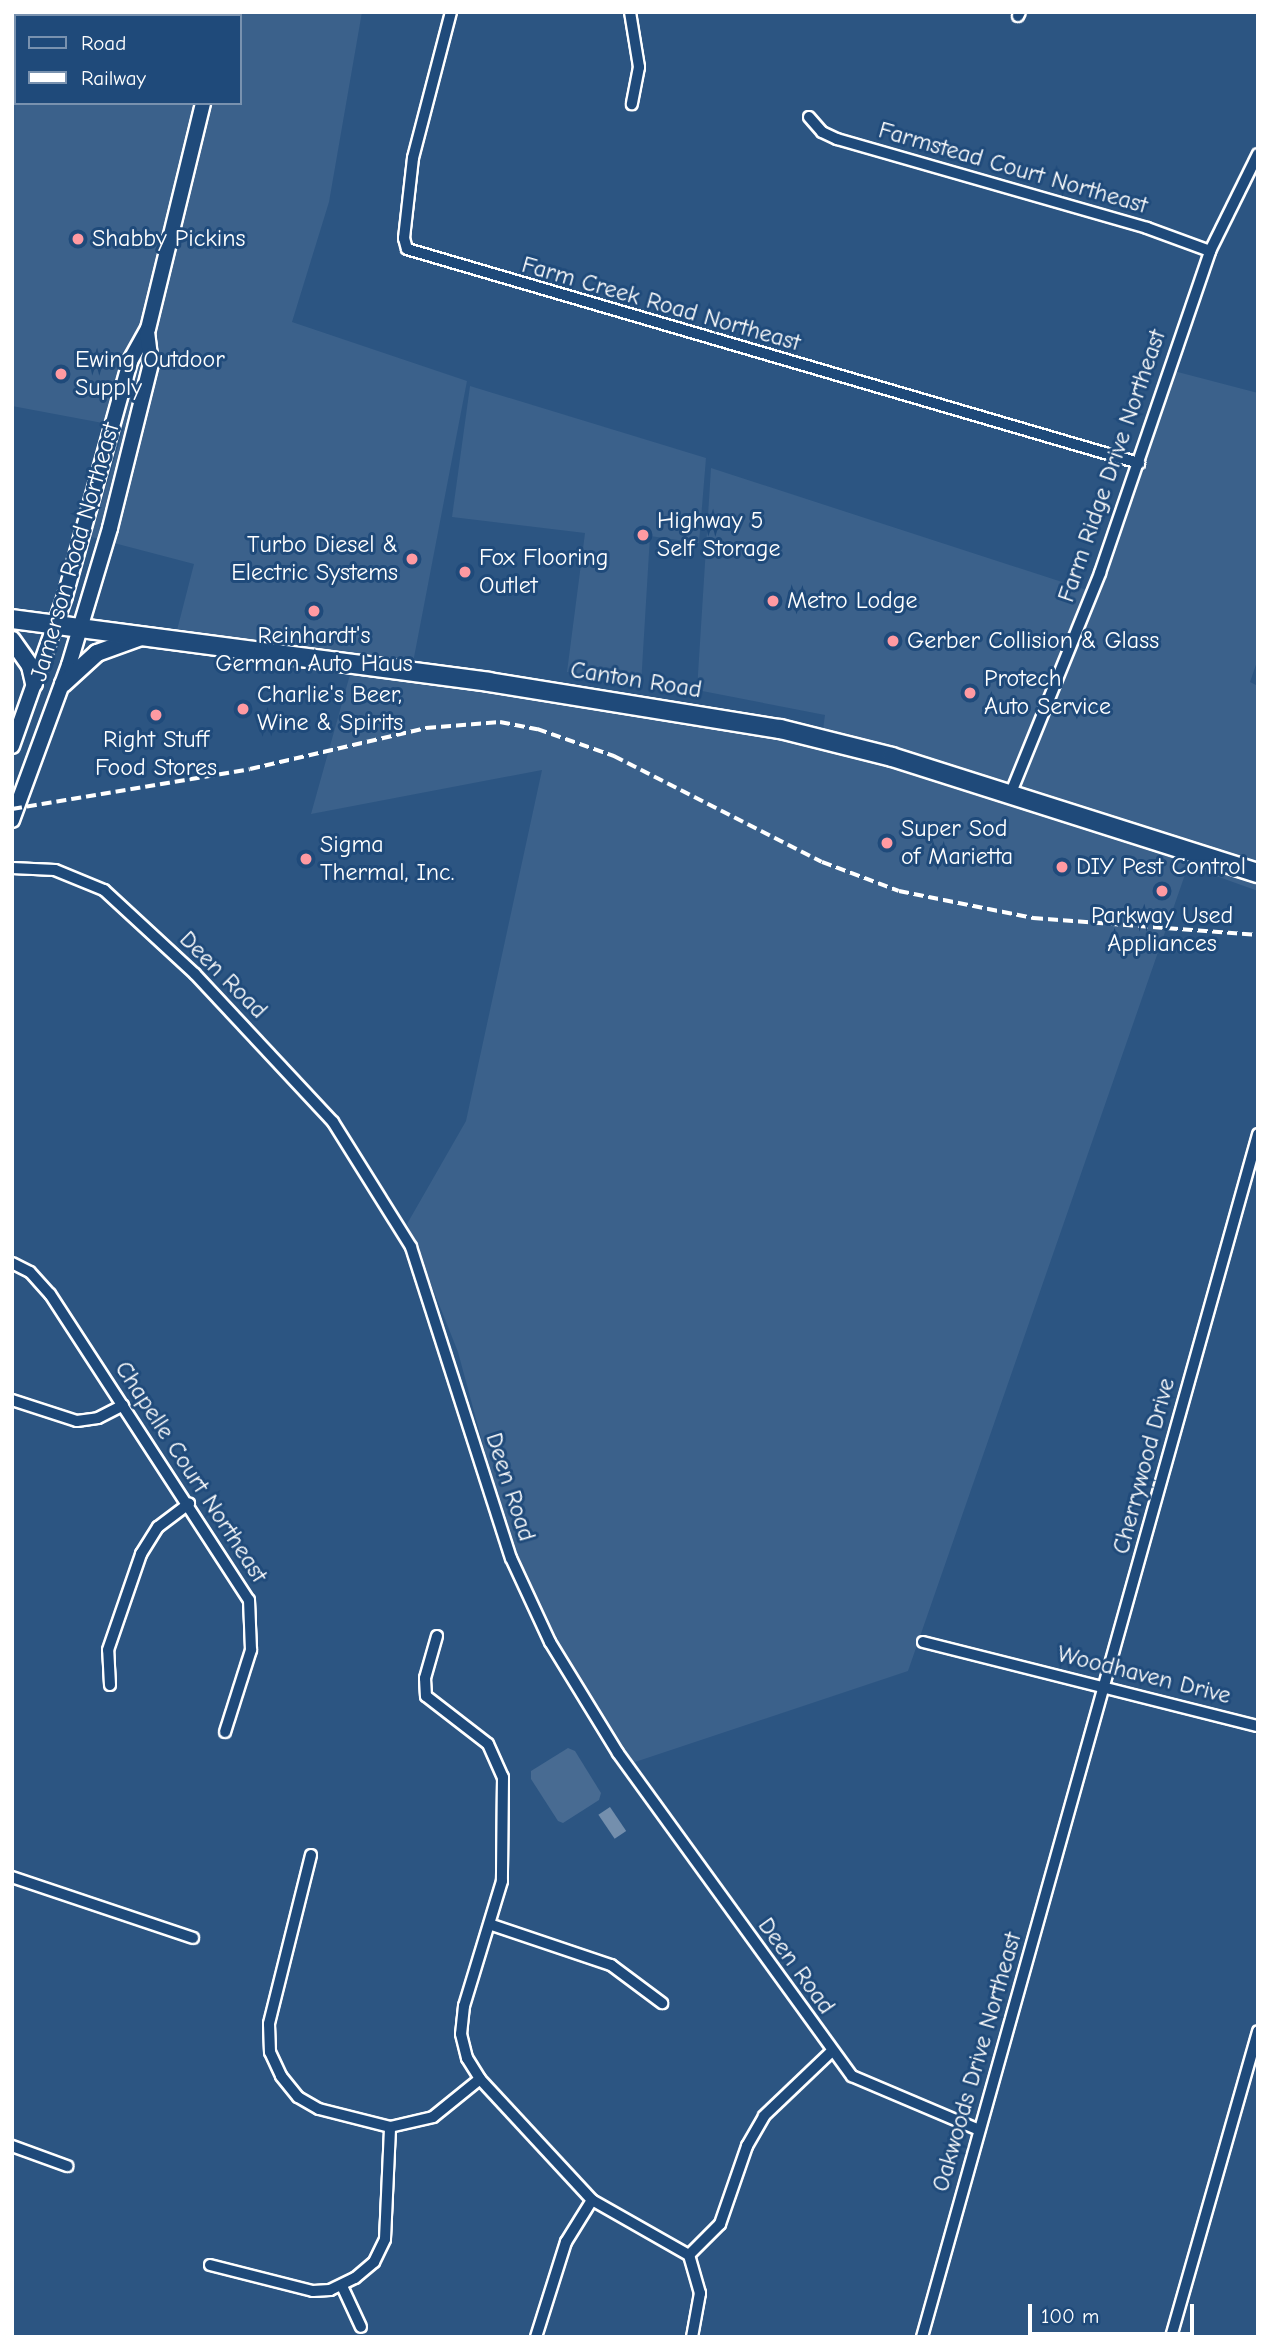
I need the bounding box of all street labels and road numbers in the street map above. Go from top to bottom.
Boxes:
street label: Farmstead Court Northeast [875,116,1151,220]
street label: Farm Creek Road Northeast [518,250,804,358]
street label: Farm Ridge Drive Northeast [1052,326,1172,606]
street label: Jamerson Road Northeast [24,419,126,685]
street label: Canton Road [568,655,704,705]
street label: Deen Road [173,925,273,1025]
street label: Chapelle Court Northeast [109,1356,273,1588]
street label: Cherrywood Drive [1107,1375,1181,1557]
street label: Deen Road [479,1429,541,1545]
street label: Woodhaven Drive [1054,1640,1234,1710]
street label: Deen Road [751,1912,841,2020]
street label: Oakwoods Drive Northeast [926,1929,1028,2195]

